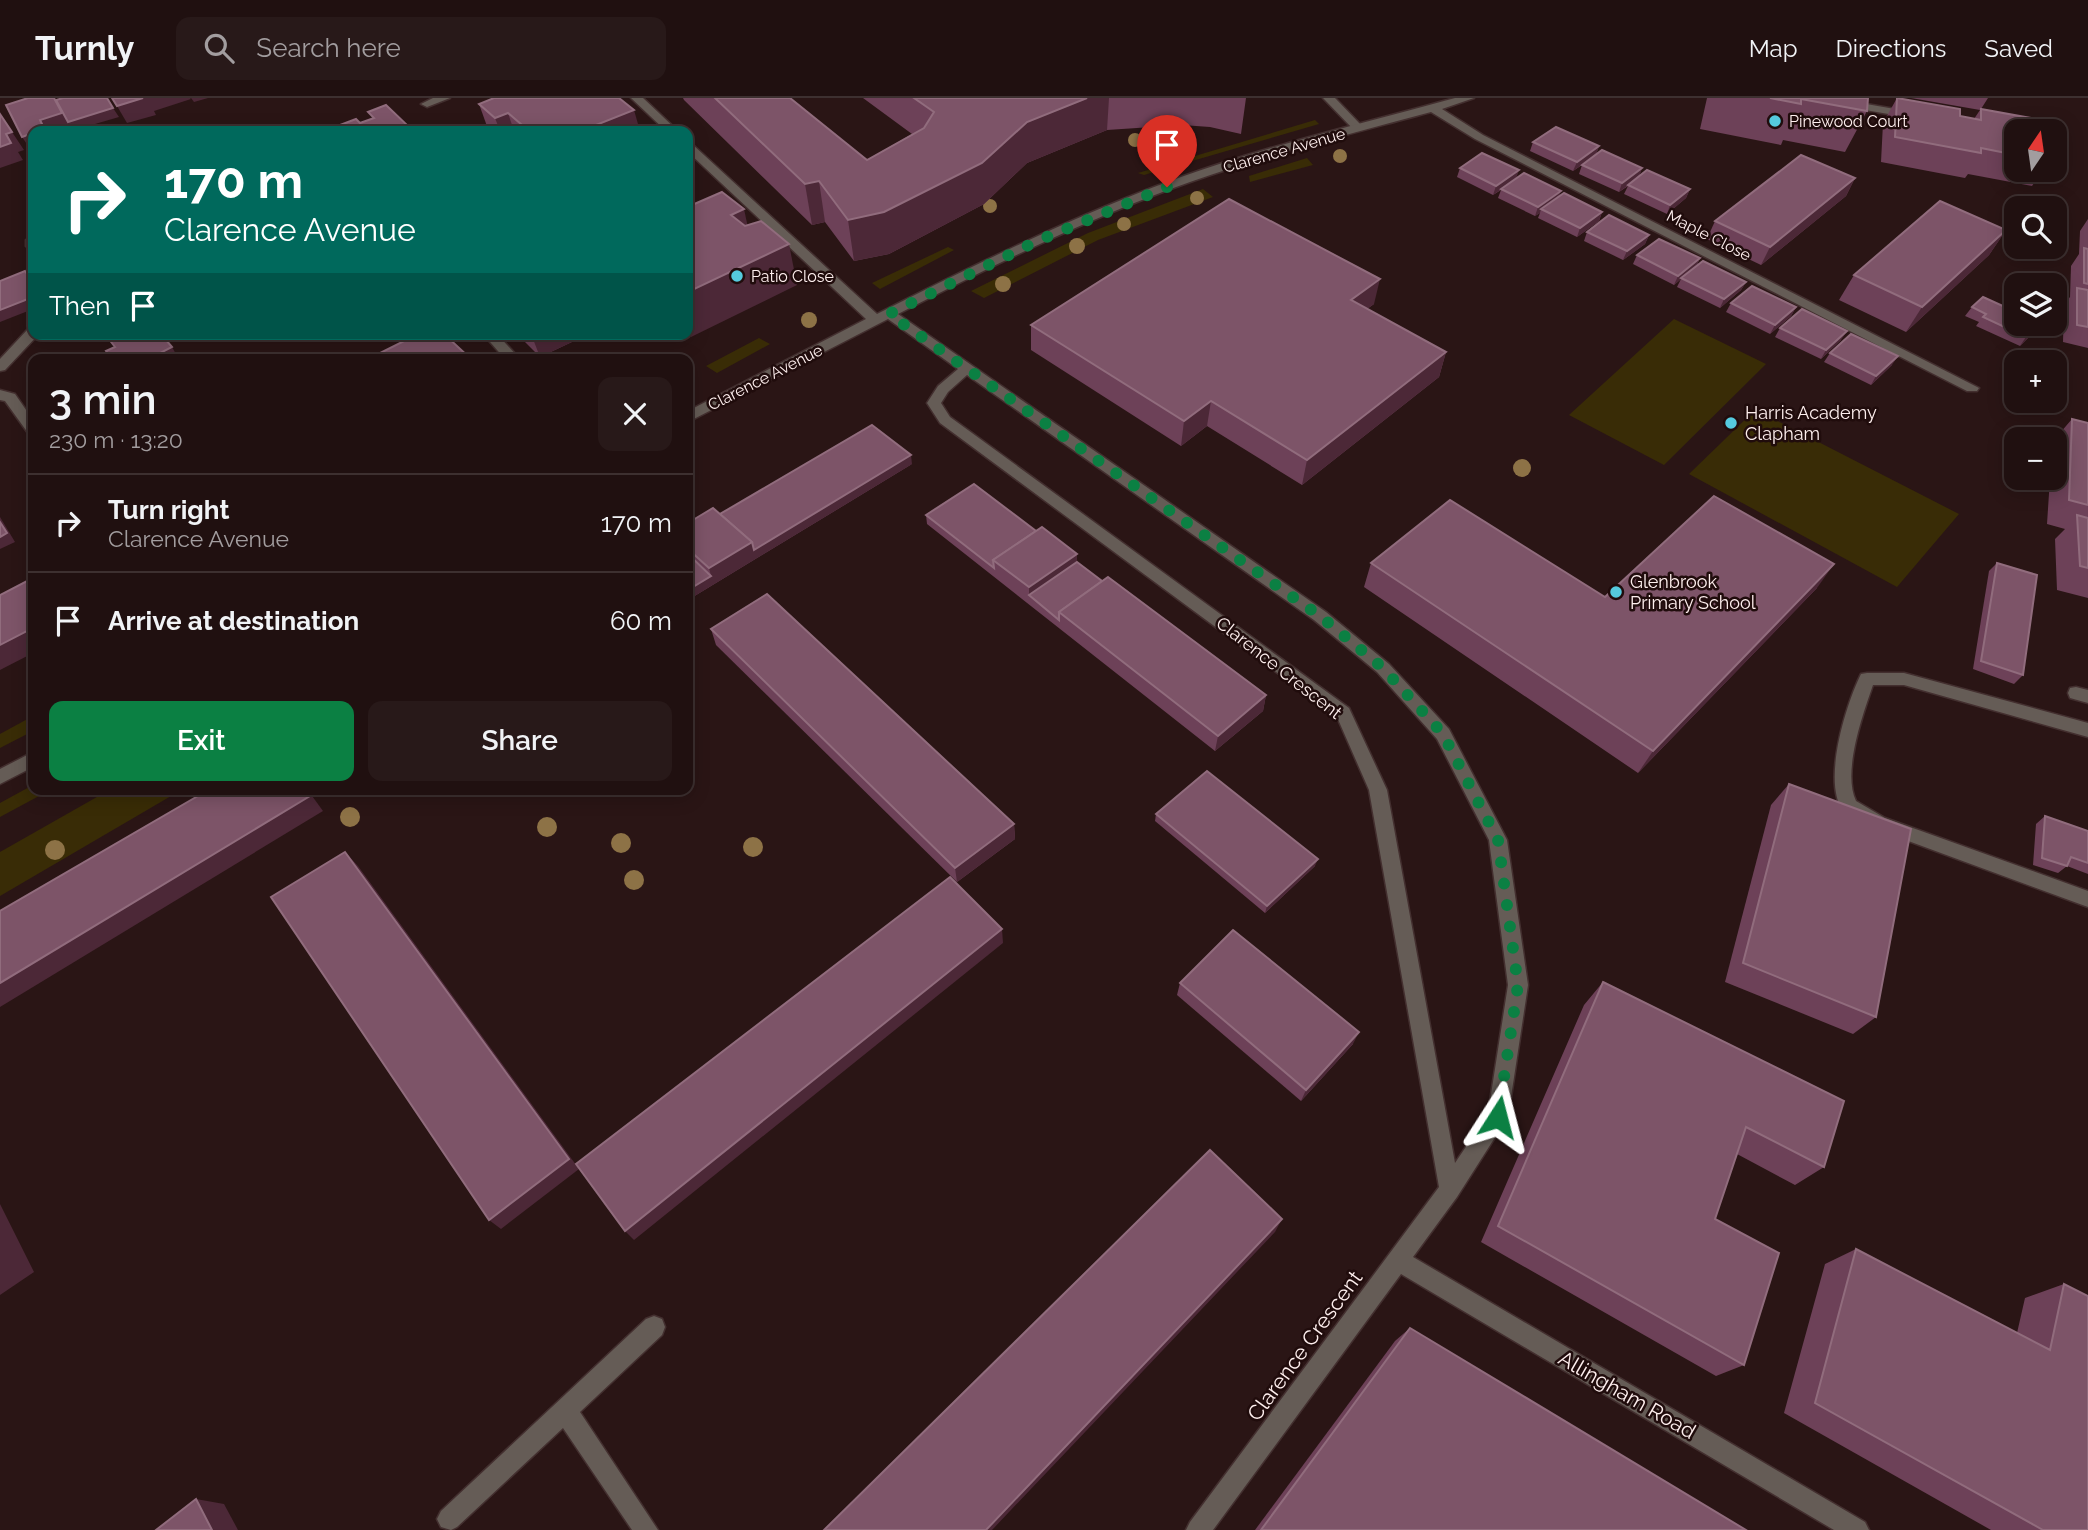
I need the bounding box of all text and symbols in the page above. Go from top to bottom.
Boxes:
search box [176,17,666,80]
text: Turnly [35,29,134,68]
icon: search [200,29,238,67]
text: Search here [256,33,401,63]
text: Map [1749,34,1798,63]
text: Directions [1836,34,1946,63]
text: Saved [1984,34,2053,63]
place label: Pinewood Court [1789,112,1908,131]
marker: Pinewood Court [1767,113,1783,129]
pin [1137,115,1197,187]
north arrow [2004,119,2067,182]
map controls [2004,119,2067,490]
street label: Clarence Avenue [1221,124,1347,177]
icon: arrive [1148,126,1186,164]
text: 170 m [164,152,303,209]
icon: right [49,154,140,245]
button: search [2004,196,2067,259]
street label: Maple Close [1663,206,1754,265]
text: Clarence Avenue [164,211,416,248]
place label: Patio Close [751,267,834,286]
marker: Patio Close [729,268,745,284]
button: layers [2004,273,2067,336]
icon: arrive [124,287,162,325]
text: Then [49,291,110,321]
street label: Clarence Avenue [705,340,826,415]
button: + [2004,350,2067,413]
text: 3 min [49,375,157,424]
button: close [598,377,672,451]
place label: Harris Academy Clapham [1745,402,1877,444]
marker: Harris Academy Clapham [1723,415,1739,431]
text: 230 m · 13:20 [49,426,183,453]
button: − [2004,427,2067,490]
text: Turn right [108,495,229,525]
icon: right [49,504,87,542]
text: 170 m [601,508,672,538]
text: Clarence Avenue [108,525,289,552]
place label: Glenbrook Primary School [1630,571,1756,613]
marker: Glenbrook Primary School [1608,584,1624,600]
icon: arrive [49,602,87,640]
text: Arrive at destination [108,606,359,636]
text: 60 m [610,606,672,636]
street label: Clarence Crescent [1212,612,1346,723]
button: Exit [49,701,354,781]
button: Share [368,701,672,781]
position arrow [1461,1080,1535,1154]
street label: Clarence Crescent [1242,1266,1367,1426]
street label: Allingham Road [1554,1345,1700,1444]

